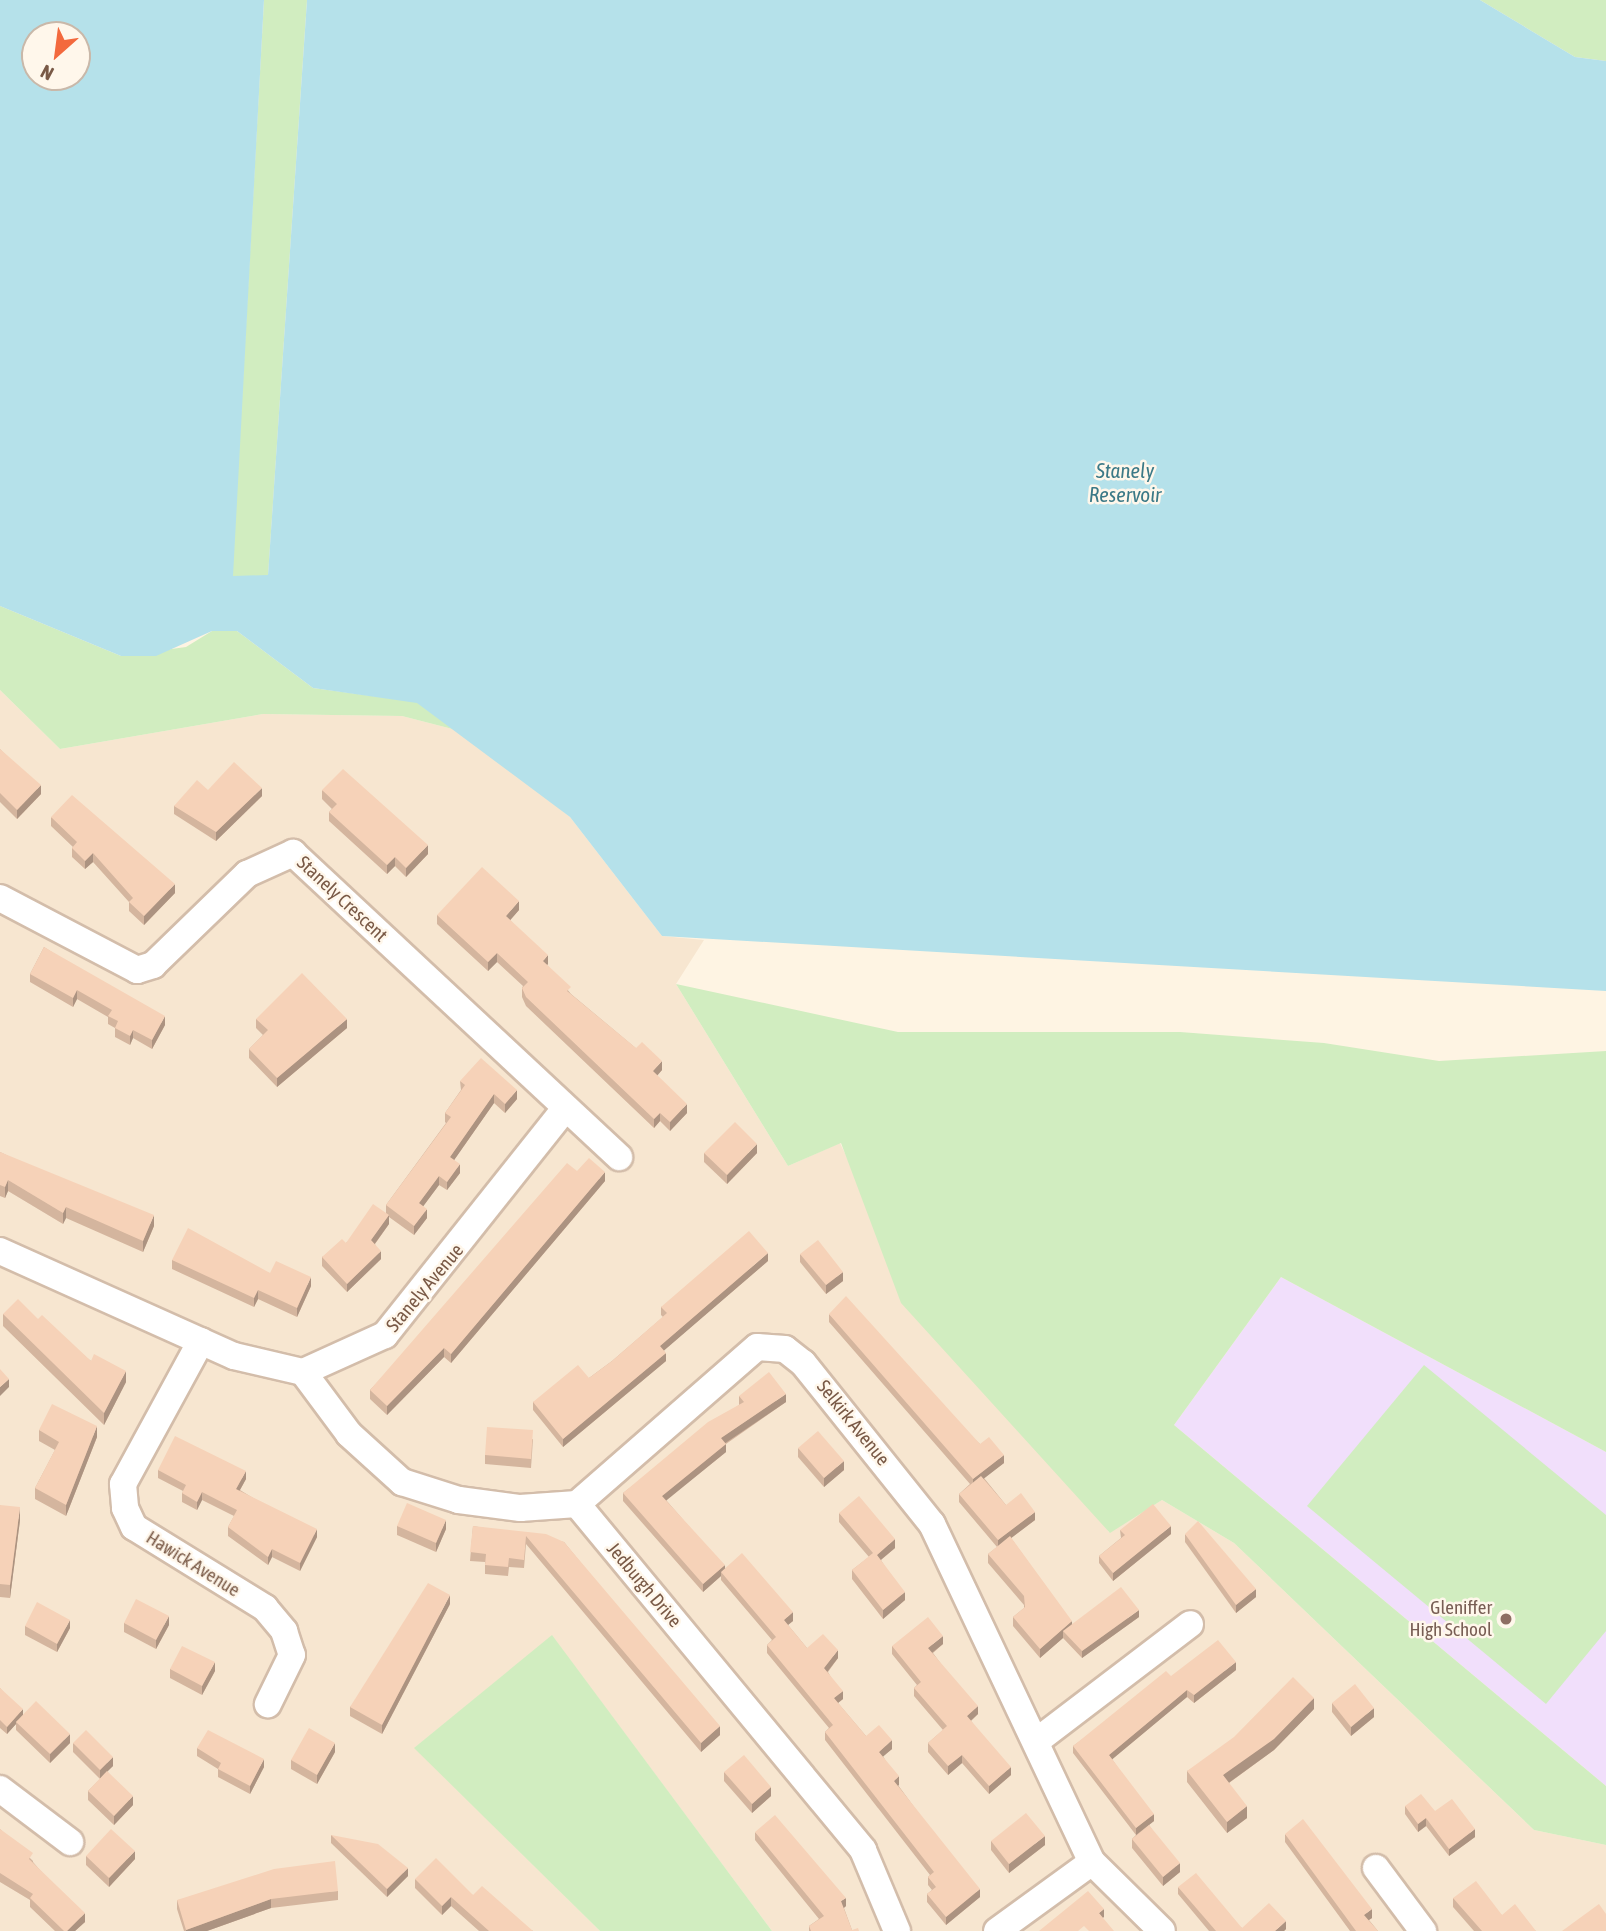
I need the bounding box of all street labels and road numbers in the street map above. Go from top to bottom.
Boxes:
street label: Stanely Crescent [292,851,392,947]
street label: Stanely Avenue [382,1239,468,1337]
street label: Selkirk Avenue [812,1376,894,1470]
street label: Hawick Avenue [142,1526,244,1602]
street label: Jedburgh Drive [602,1538,686,1632]

